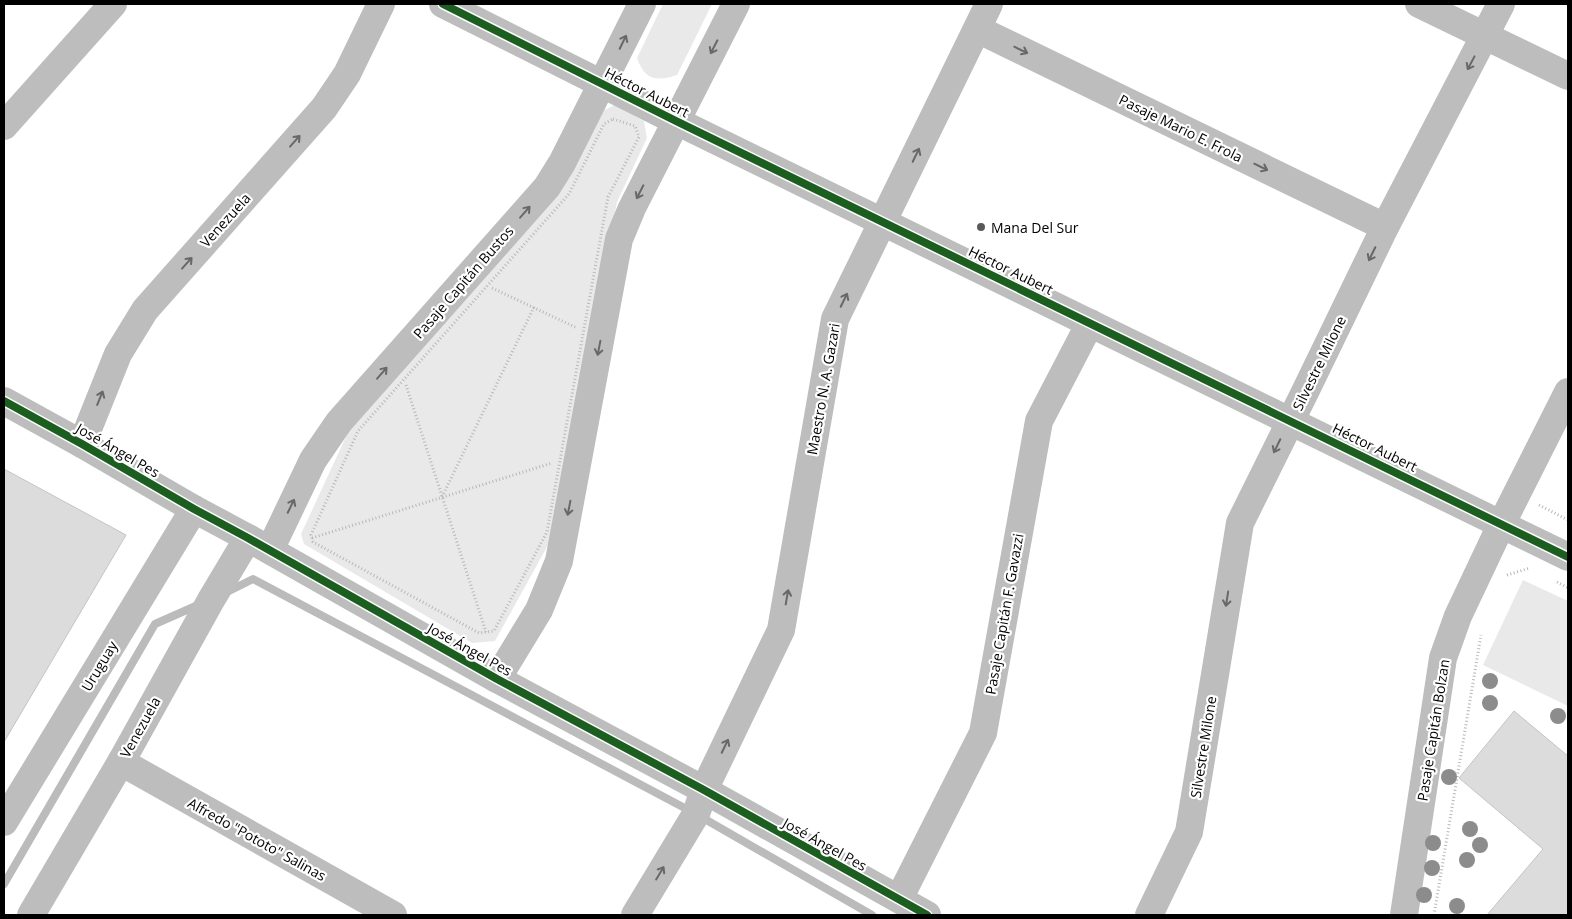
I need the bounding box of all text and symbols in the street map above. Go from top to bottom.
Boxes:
one-way arrow [619,35,629,50]
one-way arrow [708,39,718,54]
one-way arrow [1013,46,1028,55]
one-way arrow [1466,55,1476,70]
street label: Héctor Aubert [602,63,692,121]
street label: Pasaje Mario E. Frola [1116,90,1246,166]
one-way arrow [289,135,301,148]
one-way arrow [911,148,921,163]
one-way arrow [1253,163,1268,172]
one-way arrow [635,184,644,199]
street label: Venezuela [196,189,254,251]
one-way arrow [519,205,530,218]
place label: Mana Del Sur [991,218,1079,237]
street label: Pasaje Capitán Bustos [409,221,518,342]
marker: Mana Del Sur [975,221,987,233]
street label: Héctor Aubert [965,241,1057,299]
one-way arrow [1367,246,1376,261]
one-way arrow [181,256,193,269]
one-way arrow [839,293,849,308]
street label: Silvestre Milone [1288,312,1350,413]
street label: Maestro N. A. Gazari [802,322,844,456]
one-way arrow [593,340,603,356]
one-way arrow [377,367,388,380]
one-way arrow [96,391,106,406]
street label: José Ángel Pes [71,417,163,482]
street label: Héctor Aubert [1329,418,1421,476]
one-way arrow [1272,439,1282,454]
one-way arrow [287,499,296,514]
one-way arrow [563,500,573,516]
street label: Pasaje Capitán F. Gavazzi [980,532,1028,696]
one-way arrow [782,589,792,605]
one-way arrow [1222,591,1232,607]
street label: José Ángel Pes [423,617,516,680]
street label: Uruguay [77,636,122,695]
street label: Pasaje Capitán Bolzan [1412,658,1454,802]
street label: Venezuela [115,693,165,761]
street label: Silvestre Milone [1186,695,1220,799]
one-way arrow [721,739,730,754]
street label: Alfredo "Pototo" Salinas [184,793,330,885]
street label: José Ángel Pes [778,812,871,875]
one-way arrow [656,867,666,881]

